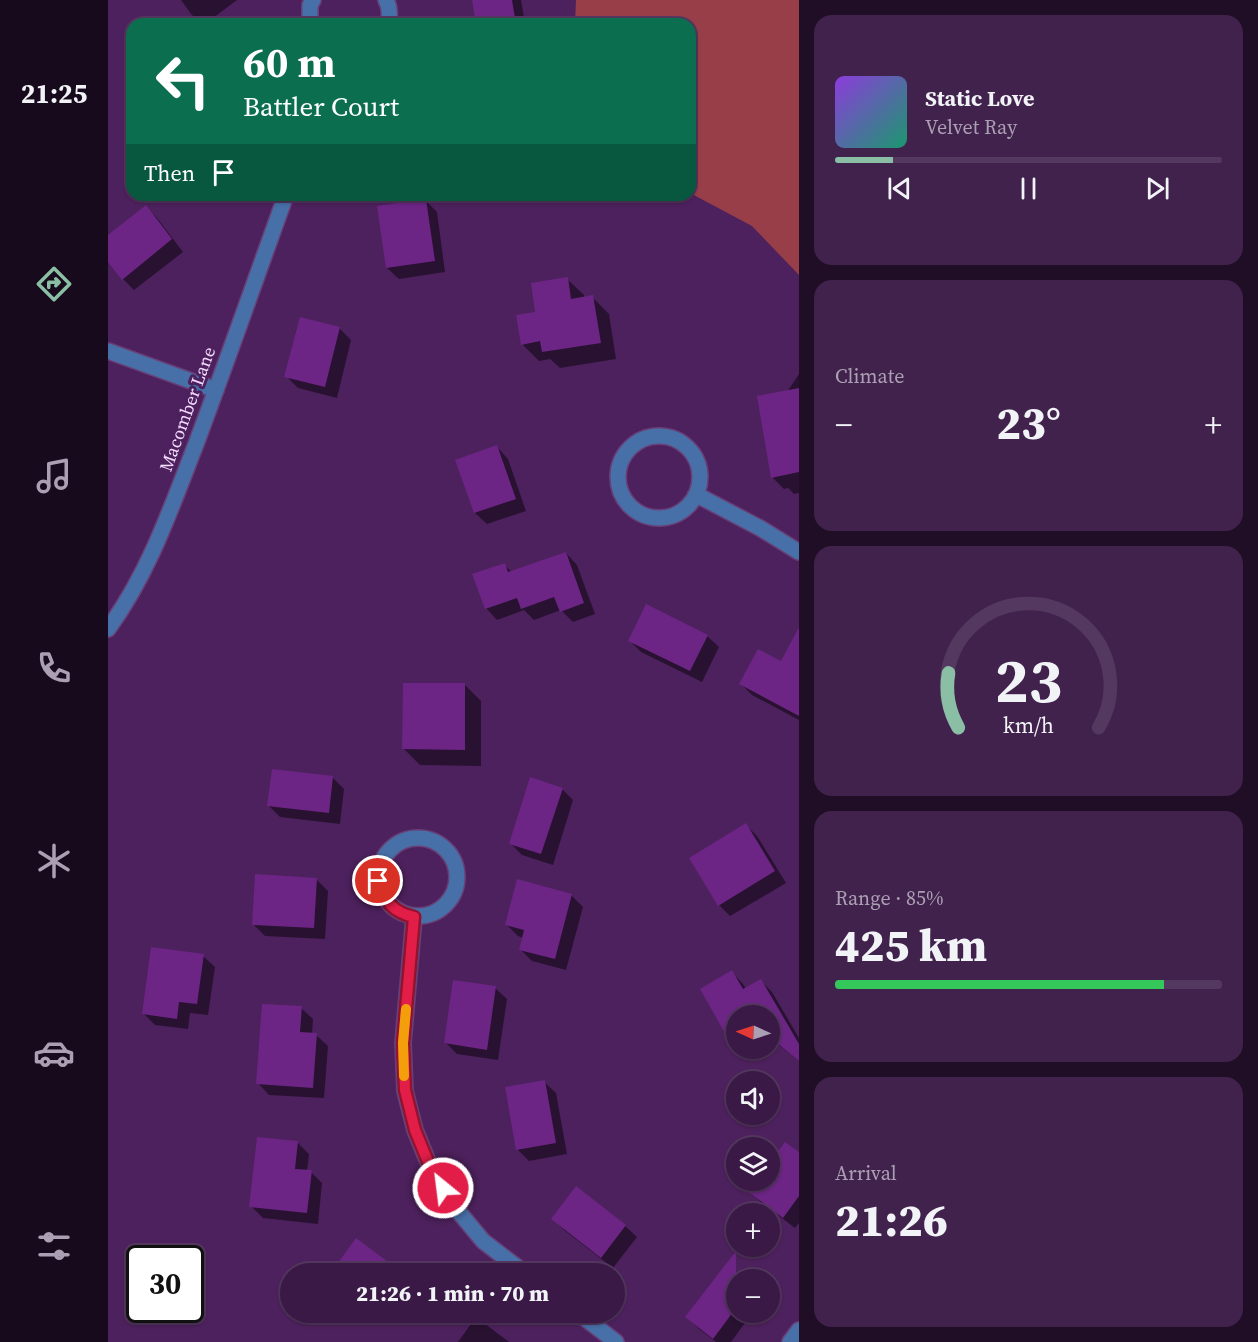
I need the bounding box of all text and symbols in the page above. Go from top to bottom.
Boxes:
text: 60 m [243,33,336,91]
icon: left [144,42,222,120]
text: 21:25 [21,75,87,112]
text: Static Love [925,83,1035,113]
text: Battler Court [243,88,399,125]
text: Velvet Ray [925,113,1017,141]
icon: arrive [207,156,240,189]
text: Then [144,158,195,188]
icon: previous [883,172,916,205]
icon: pause [1012,172,1045,205]
icon: next [1141,172,1174,205]
icon: directions [33,263,75,305]
street label: Macomber Lane [153,343,221,475]
text: Climate [835,362,904,390]
text: 23° [996,392,1061,454]
text: − [835,402,853,447]
text: + [1204,402,1222,447]
icon: music [33,455,75,497]
text: 23 [995,637,1062,723]
icon: phone [33,647,75,689]
text: km/h [1003,711,1054,740]
icon: climate [33,840,75,882]
pin [352,855,403,906]
icon: arrive [361,864,394,897]
text: Range · 85% [835,884,944,912]
text: 425 km [835,914,987,976]
north arrow [726,1005,780,1059]
map controls [726,1005,780,1323]
icon: car [33,1032,75,1074]
button: sound [726,1071,780,1125]
button: layers [726,1137,780,1191]
position arrow [411,1156,475,1220]
text: Arrival [835,1159,897,1187]
text: 21:26 [835,1189,948,1251]
button: + [726,1203,780,1257]
icon: filters [33,1225,75,1267]
speed limit sign: 30 [126,1245,204,1323]
button: − [726,1269,780,1323]
text: 21:26 · 1 min · 70 m [356,1278,549,1308]

